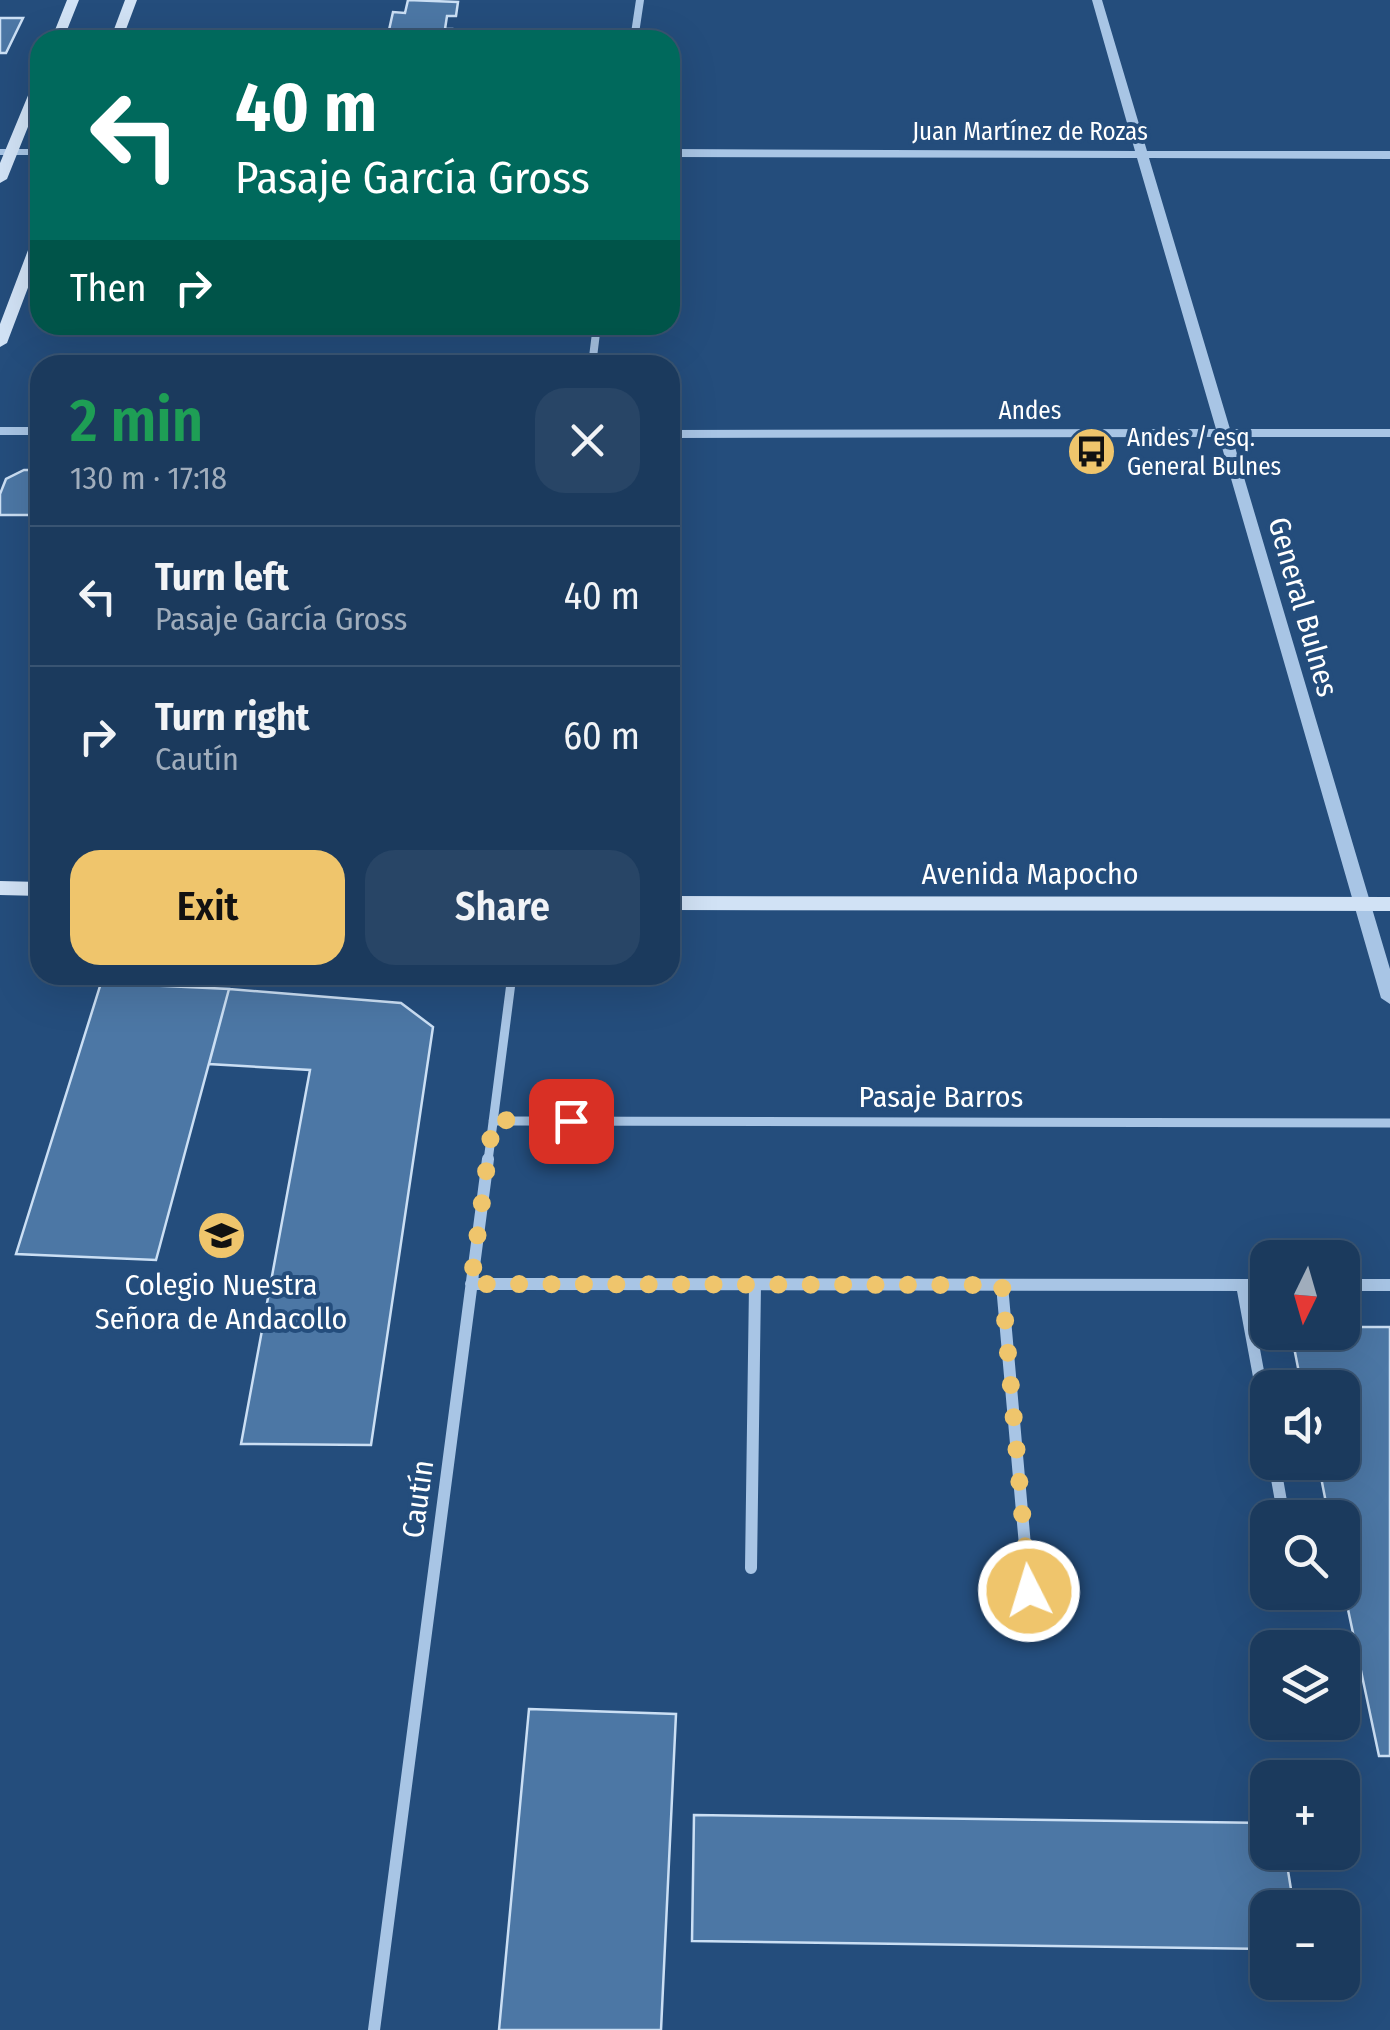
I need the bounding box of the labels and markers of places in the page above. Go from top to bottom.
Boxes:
place label: Andes / esq. General Bulnes [1127,423,1281,482]
bus stop icon: Andes / esq. General Bulnes [1066,426,1118,478]
pin [529,1079,614,1164]
school or university icon: Colegio Nuestra Señora de Andacollo [195,1210,247,1262]
place label: Colegio Nuestra Señora de Andacollo [95,1267,347,1337]

